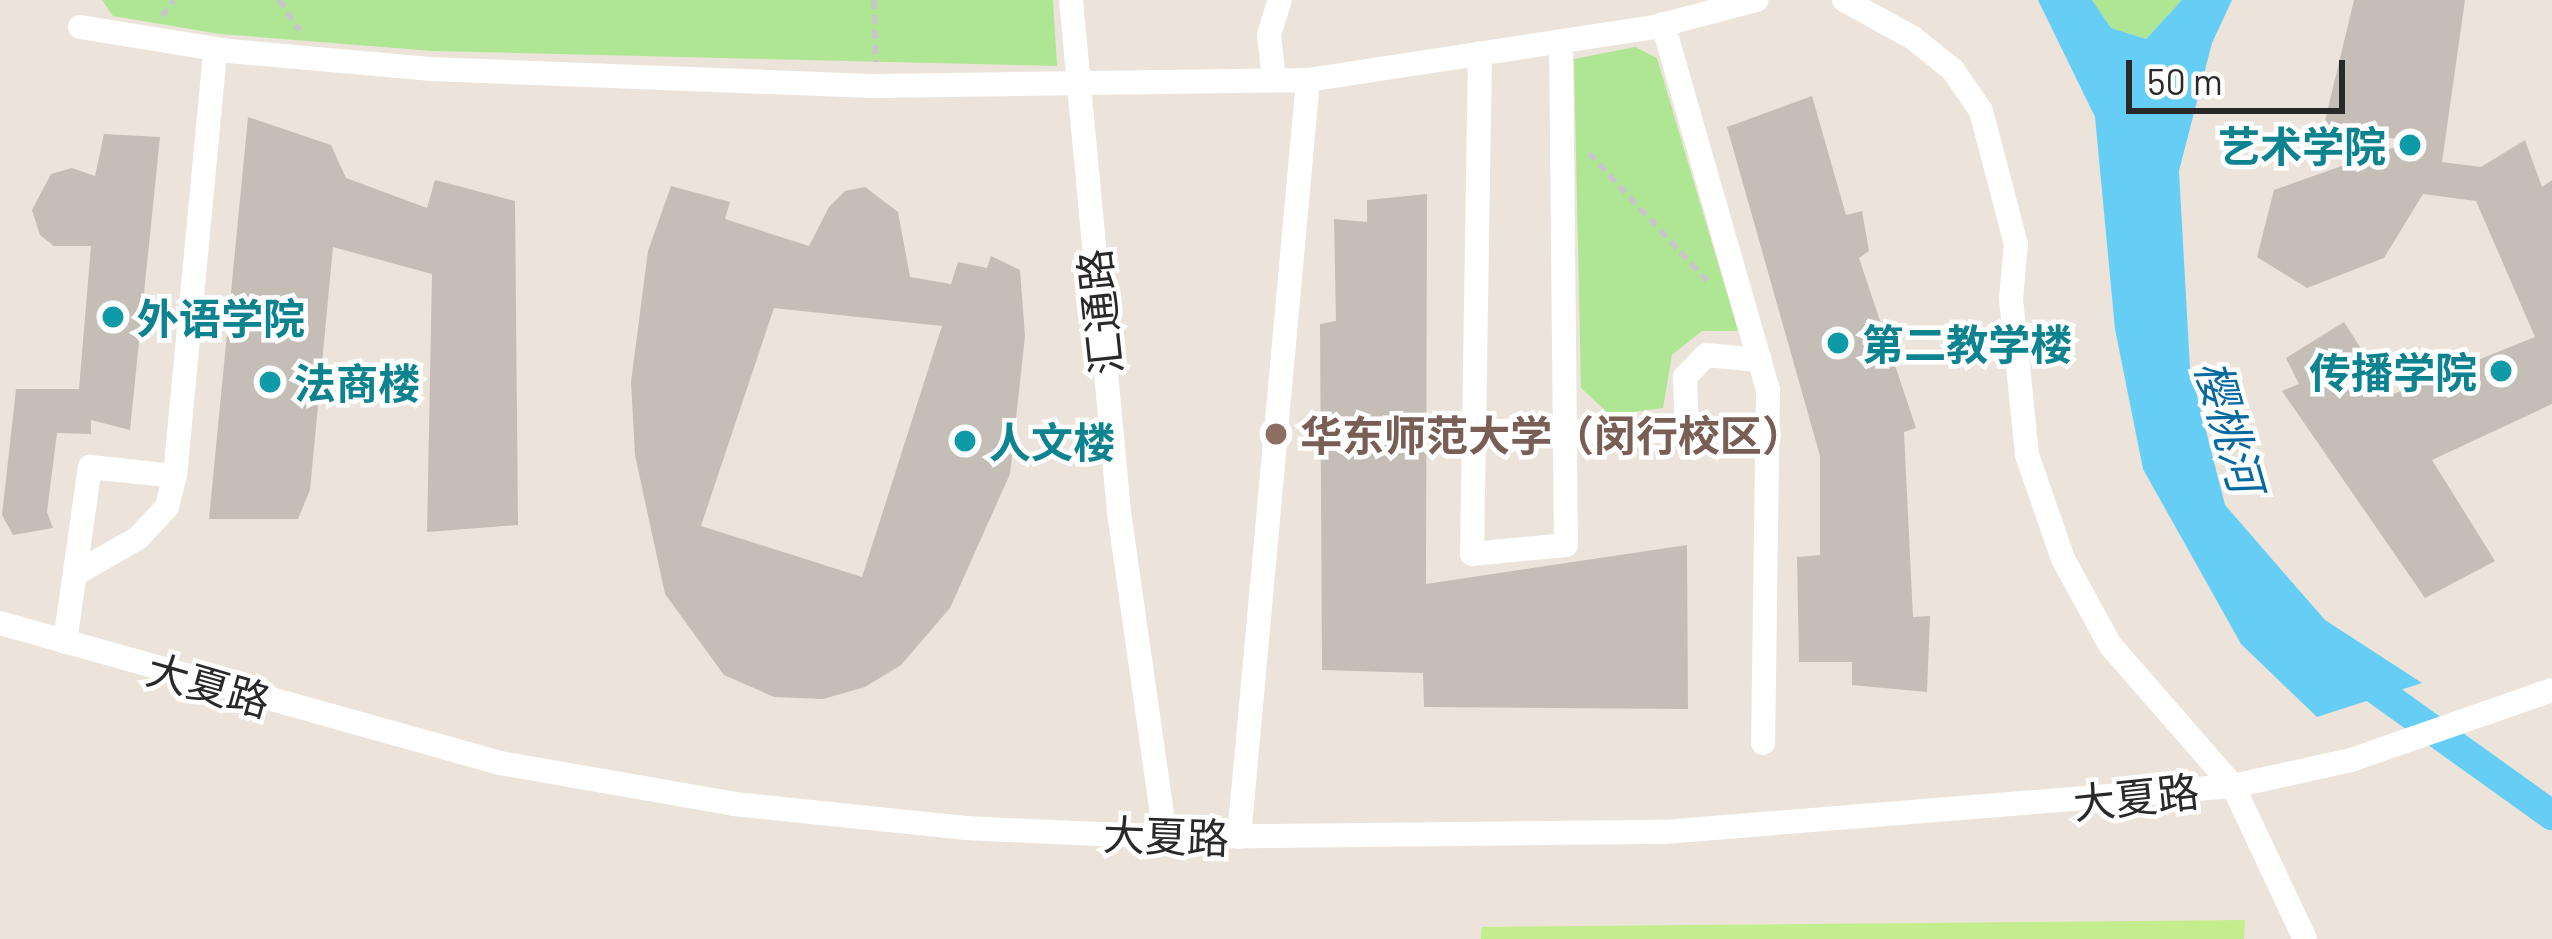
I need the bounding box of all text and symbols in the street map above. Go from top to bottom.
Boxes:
scale bar [2132,36,2351,110]
text: 50 m [2147,59,2223,102]
place label: 艺术学院 [2218,120,2386,170]
marker: 艺术学院 [2397,132,2423,158]
street label: 汇通路 [1067,247,1131,377]
place label: 外语学院 [137,292,305,342]
marker: 外语学院 [100,304,126,330]
place label: 第二教学楼 [1862,318,2072,368]
marker: 第二教学楼 [1825,330,1851,356]
place label: 传播学院 [2309,346,2477,396]
water label: 樱桃河 [2185,354,2275,498]
place label: 法商楼 [294,357,420,407]
marker: 传播学院 [2488,358,2514,384]
marker: 法商楼 [257,369,283,395]
place label: 华东师范大学（闵行校区） [1300,409,1804,459]
place label: 人文楼 [989,416,1115,466]
marker: 华东师范大学（闵行校区） [1263,421,1289,447]
marker: 人文楼 [952,428,978,454]
street label: 大夏路 [141,642,277,726]
street label: 大夏路 [2071,764,2201,828]
street label: 大夏路 [1102,808,1230,862]

